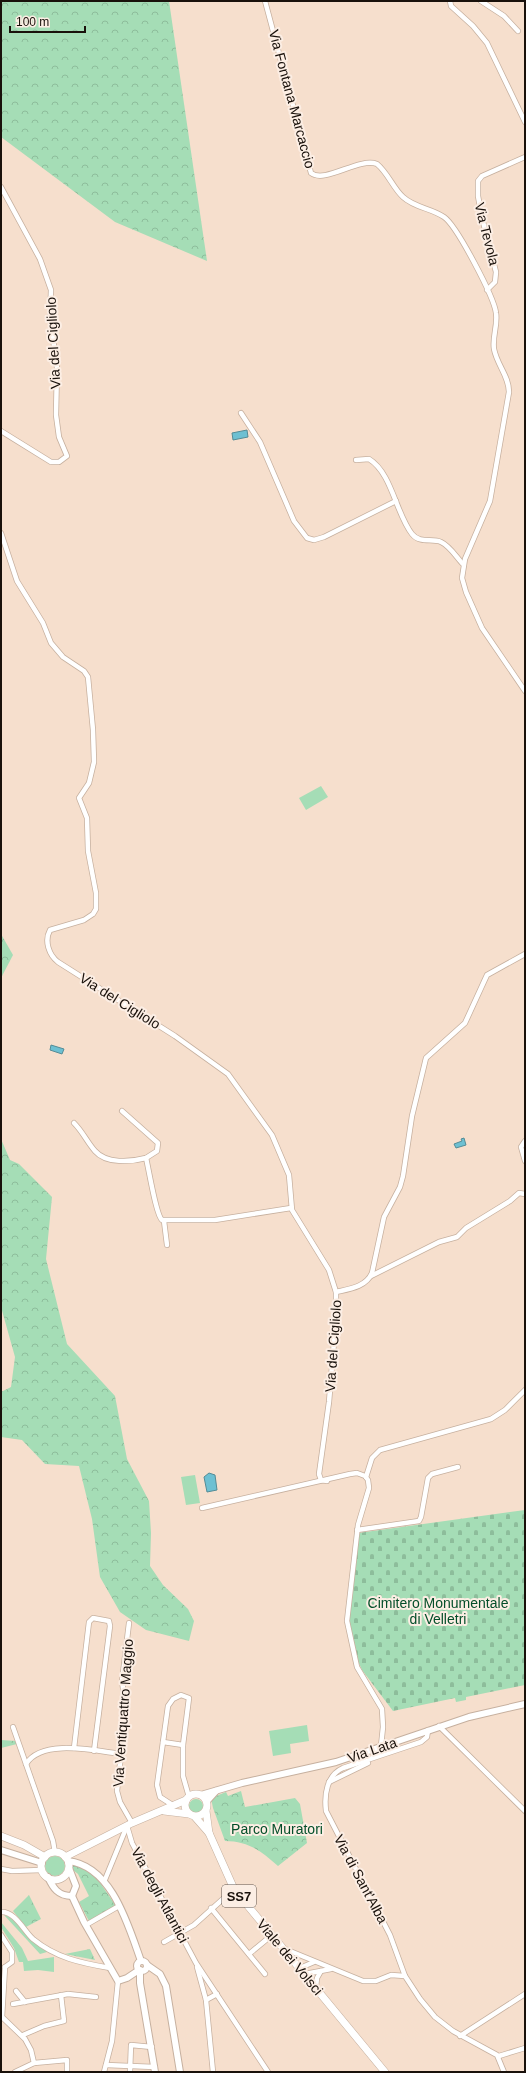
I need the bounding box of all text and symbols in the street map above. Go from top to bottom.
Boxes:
scale bar [10,8,85,34]
text: 100 m [16,15,49,29]
street label: Via Fontana Marcaccio [266,28,318,170]
street label: Via Tevola [471,201,503,267]
street label: Via del Cigliolo [43,296,63,390]
street label: Via del Cigliolo [77,970,164,1032]
street label: Via del Cigliolo [322,1299,344,1393]
park label: Cimitero Monumentale di Velletri [368,1595,509,1627]
street label: Via Ventiquattro Maggio [110,1638,136,1788]
street label: Via Lata [345,1734,399,1766]
park label: Parco Muratori [231,1821,323,1837]
street label: Via di Sant'Alba [331,1832,391,1926]
street label: Via degli Atlantici [128,1845,192,1945]
road number: SS7 [222,1885,256,1907]
street label: Viale dei Volsci [254,1916,326,1998]

